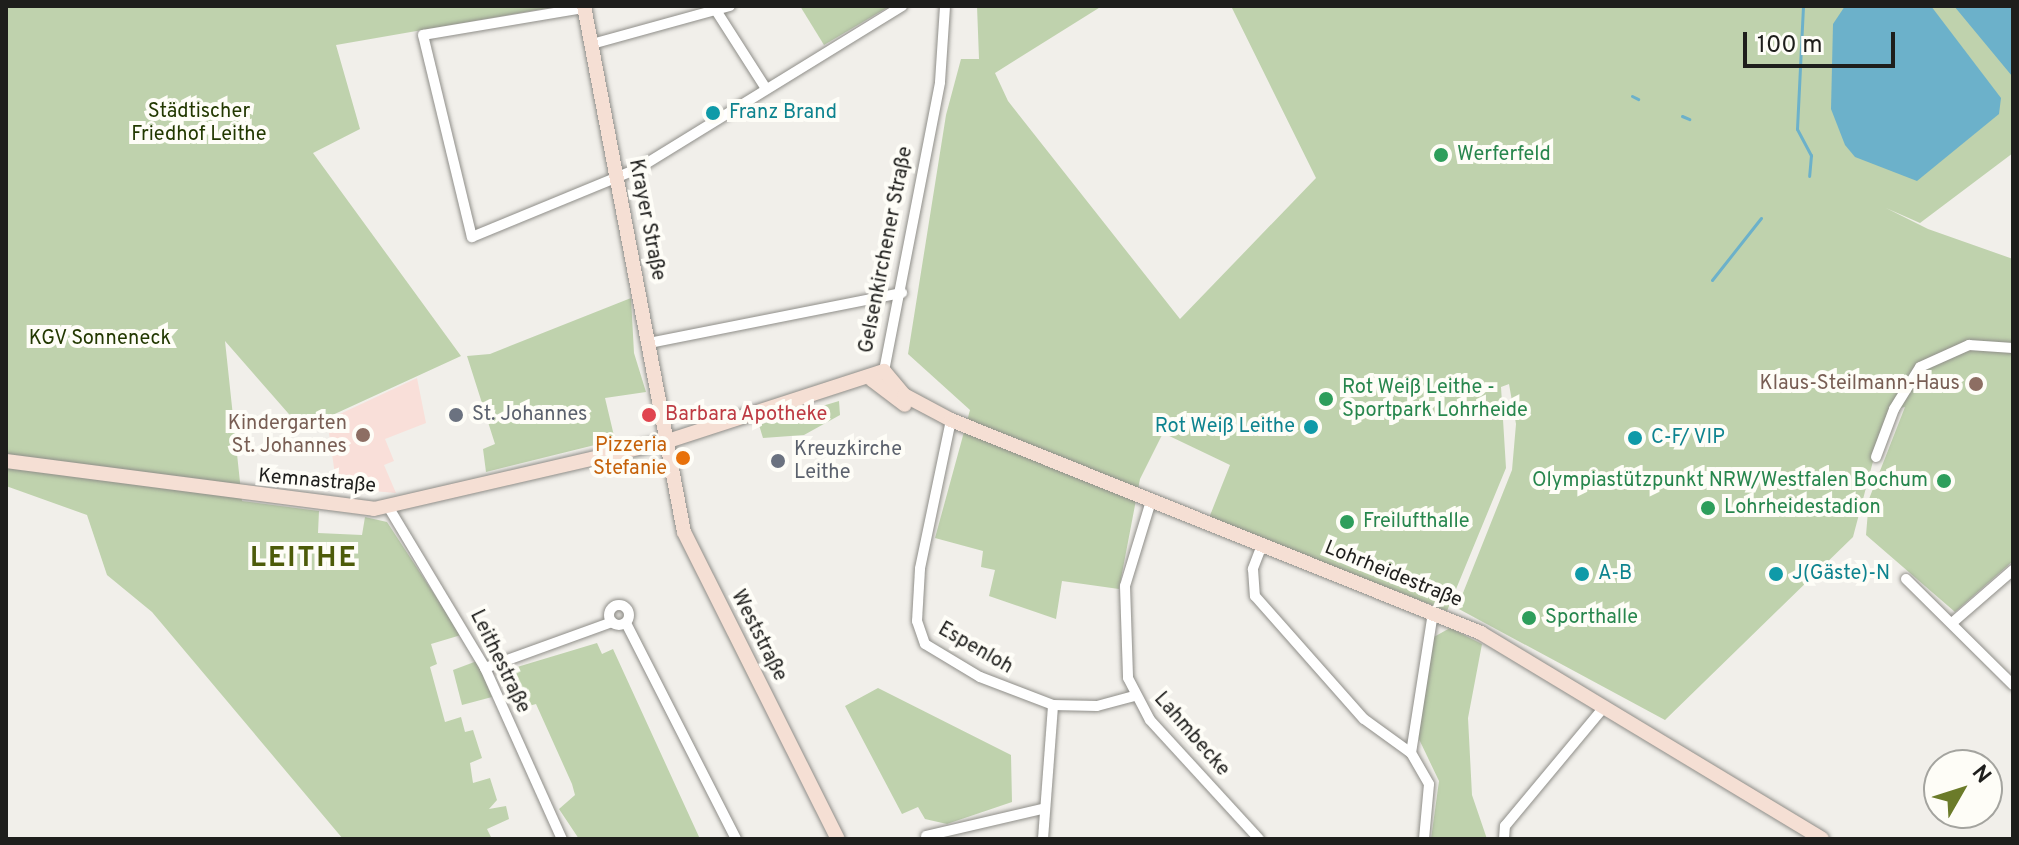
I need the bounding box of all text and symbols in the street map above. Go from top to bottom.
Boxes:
scale bar [1747,16,1899,66]
text: 100 m [1757,31,1823,61]
park label: Städtischer Friedhof Leithe [131,100,267,147]
place label: Franz Brand [729,101,837,125]
marker: Franz Brand [704,104,722,122]
place label: Werferfeld [1457,143,1551,167]
street label: Gelsenkirchener Straße [855,145,919,355]
marker: Werferfeld [1432,146,1450,164]
street label: Krayer Straße [622,157,670,283]
park label: KGV Sonneneck [28,327,172,351]
place label: Klaus-Steilmann-Haus [1760,372,1960,396]
marker: Klaus-Steilmann-Haus [1967,375,1985,393]
place label: Rot Weiß Leithe - Sportpark Lohrheide [1342,376,1528,423]
marker: Rot Weiß Leithe - Sportpark Lohrheide [1317,390,1335,408]
place label: St. Johannes [472,403,587,427]
place label: Barbara Apotheke [665,403,828,427]
marker: St. Johannes [447,406,465,424]
marker: Barbara Apotheke [640,406,658,424]
place label: Kindergarten St. Johannes [228,412,347,459]
place label: Rot Weiß Leithe [1154,415,1295,439]
marker: Rot Weiß Leithe [1302,418,1320,436]
marker: Kindergarten St. Johannes [354,426,372,444]
place label: C-F/ VIP [1651,426,1726,450]
marker: C-F/ VIP [1626,429,1644,447]
place label: Pizzeria Stefanie [593,434,667,481]
place label: Kreuzkirche Leithe [794,438,902,485]
marker: Pizzeria Stefanie [674,449,692,467]
marker: Kreuzkirche Leithe [769,452,787,470]
street label: Kemnastraße [257,465,377,499]
place label: Olympiastützpunkt NRW/Westfalen Bochum [1532,469,1928,493]
marker: Olympiastützpunkt NRW/Westfalen Bochum [1935,472,1953,490]
place label: Lohrheidestadion [1724,496,1881,520]
marker: Lohrheidestadion [1699,499,1717,517]
place label: Freilufthalle [1363,510,1469,534]
marker: Freilufthalle [1338,513,1356,531]
street label: Lohrheidestraße [1321,536,1465,614]
district label: LEITHE [250,542,358,576]
place label: A-B [1598,562,1632,586]
place label: J(Gäste)-N [1792,562,1890,586]
marker: A-B [1573,565,1591,583]
marker: J(Gäste)-N [1767,565,1785,583]
street label: Weststraße [725,586,791,686]
street label: Leithestraße [464,606,534,718]
place label: Sporthalle [1545,606,1638,630]
marker: Sporthalle [1520,609,1538,627]
street label: Espenloh [933,618,1017,680]
street label: Lahmbecke [1148,688,1234,782]
north arrow [1923,749,2003,829]
text: N [1965,760,1996,789]

